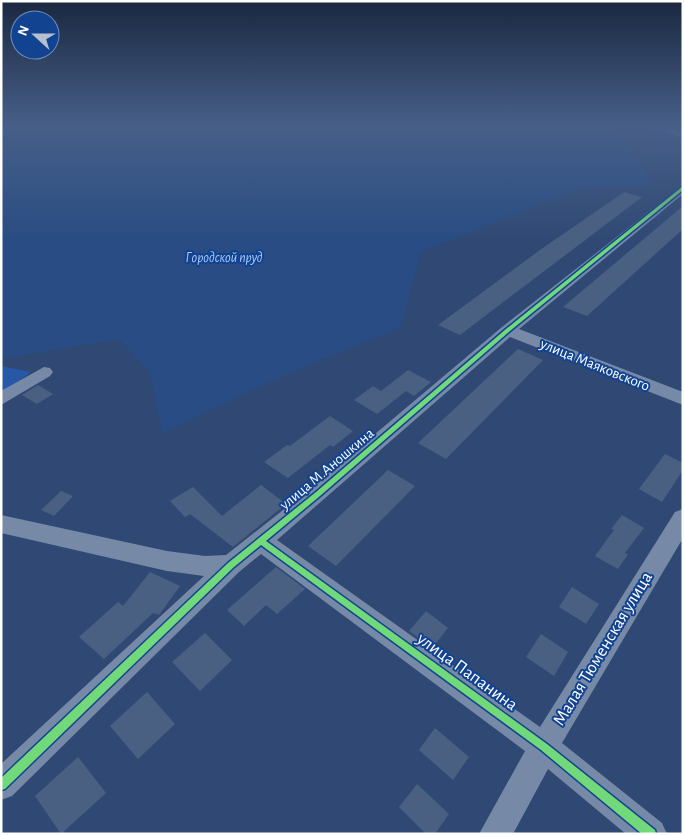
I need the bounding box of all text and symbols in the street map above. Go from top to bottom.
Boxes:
north arrow [10,10,60,60]
text: N [16,24,32,38]
water label: Городской пруд [185,251,263,265]
street label: улица Маяковского [537,336,652,394]
street label: улица М.Аношкина [276,425,377,513]
street label: Малая Тюменская улица [550,569,656,729]
street label: улица Папанина [413,629,521,714]

